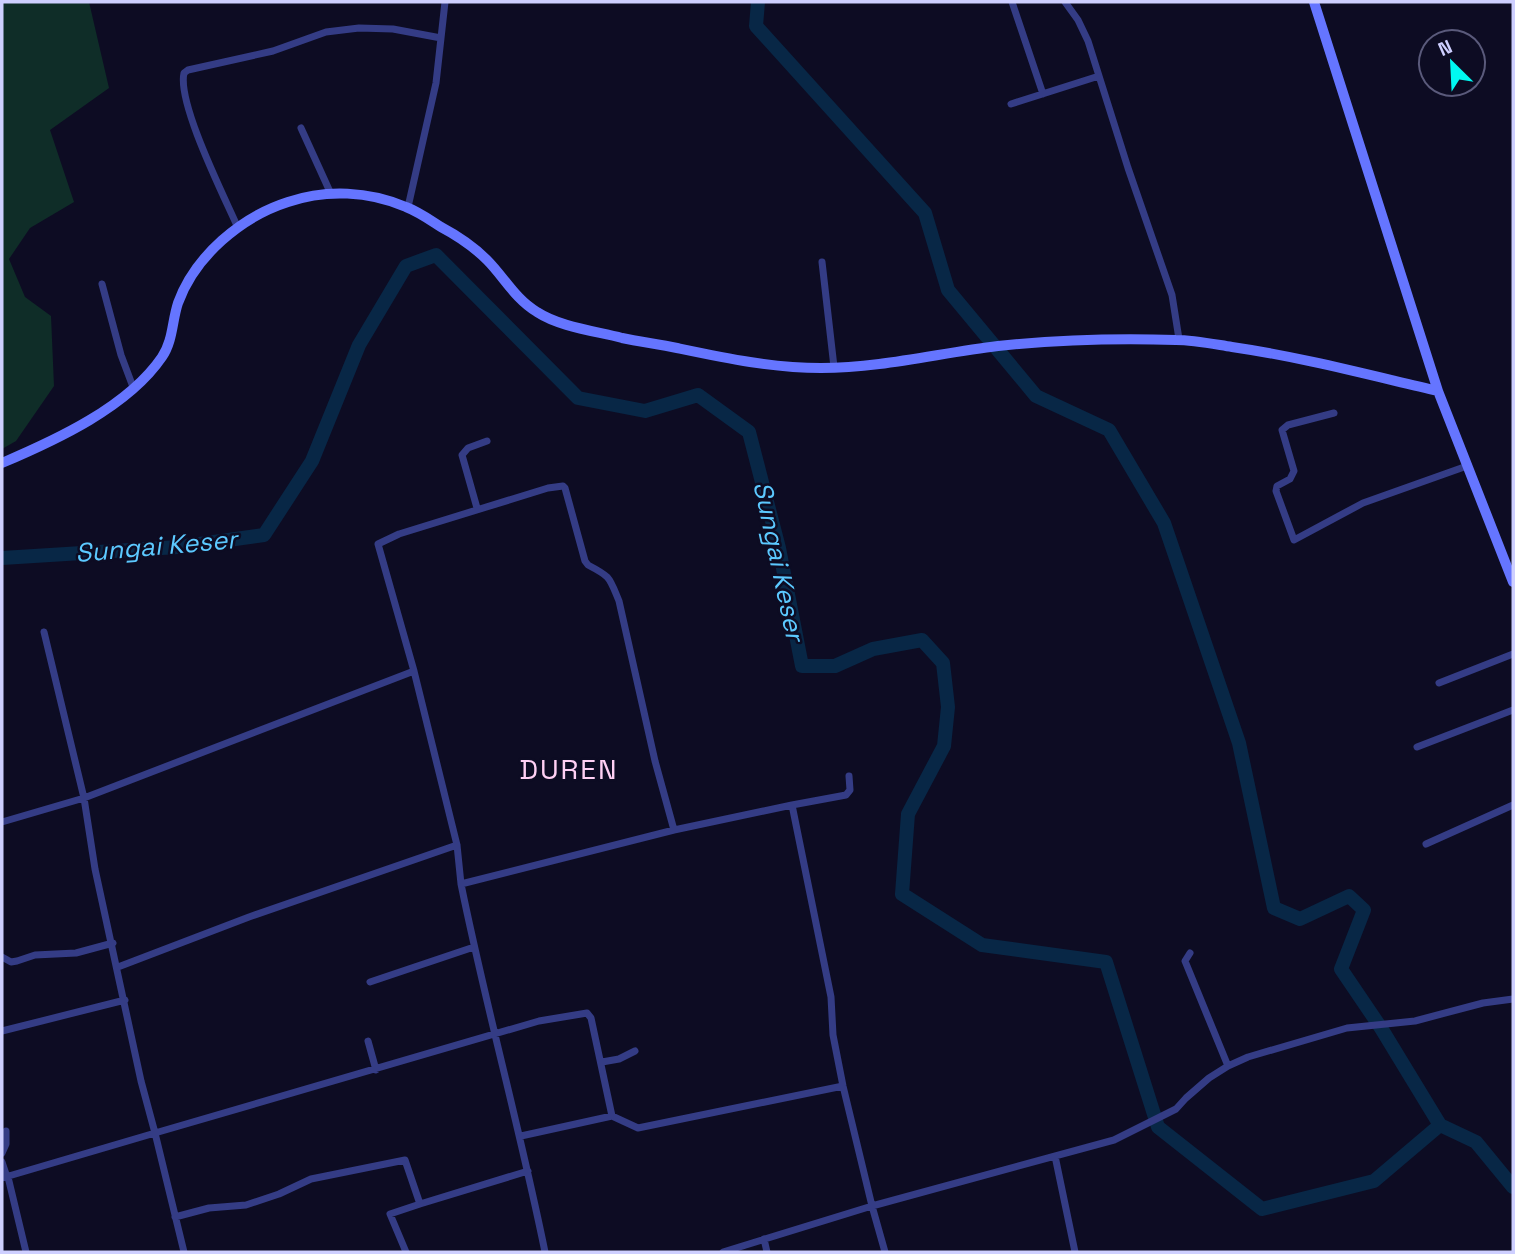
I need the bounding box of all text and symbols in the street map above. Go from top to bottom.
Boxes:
north arrow [1417,28,1487,98]
text: N [1434,34,1456,62]
water label: Sungai Keser [746,478,813,647]
water label: Sungai Keser [74,522,241,570]
district label: DUREN [519,751,619,787]

